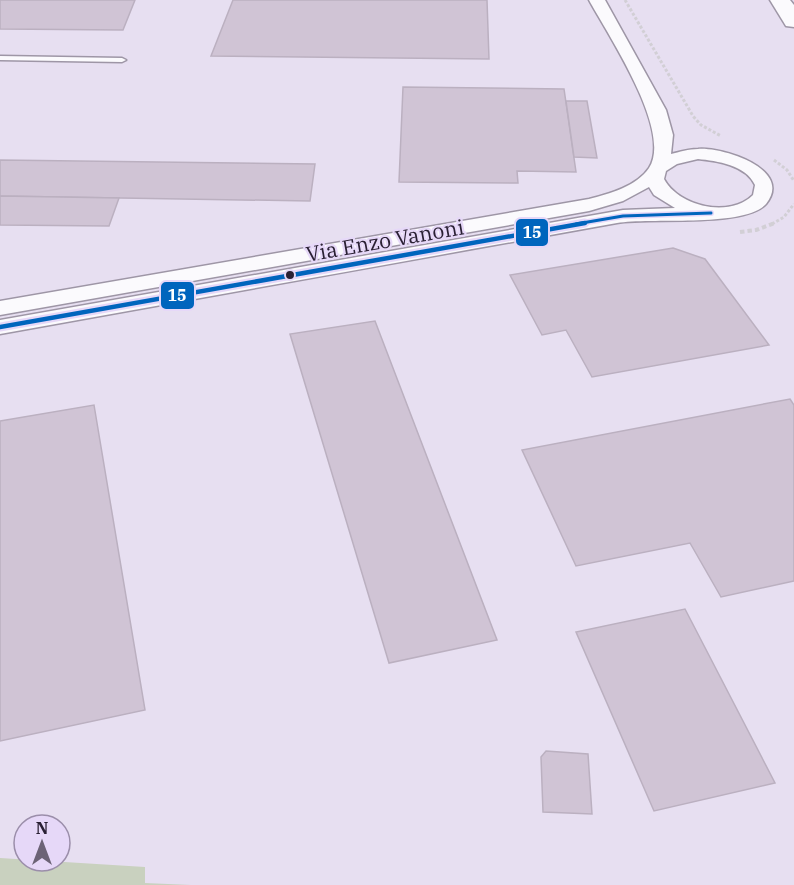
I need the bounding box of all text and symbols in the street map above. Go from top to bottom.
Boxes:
street label: Via Enzo Vanoni [304,212,466,268]
line badge: 15 [515,218,549,247]
text: 15 [522,222,542,242]
unlabelled marker [284,269,296,281]
line badge: 15 [160,281,195,310]
text: 15 [167,285,187,305]
north arrow [12,813,72,873]
text: N [36,818,48,838]

